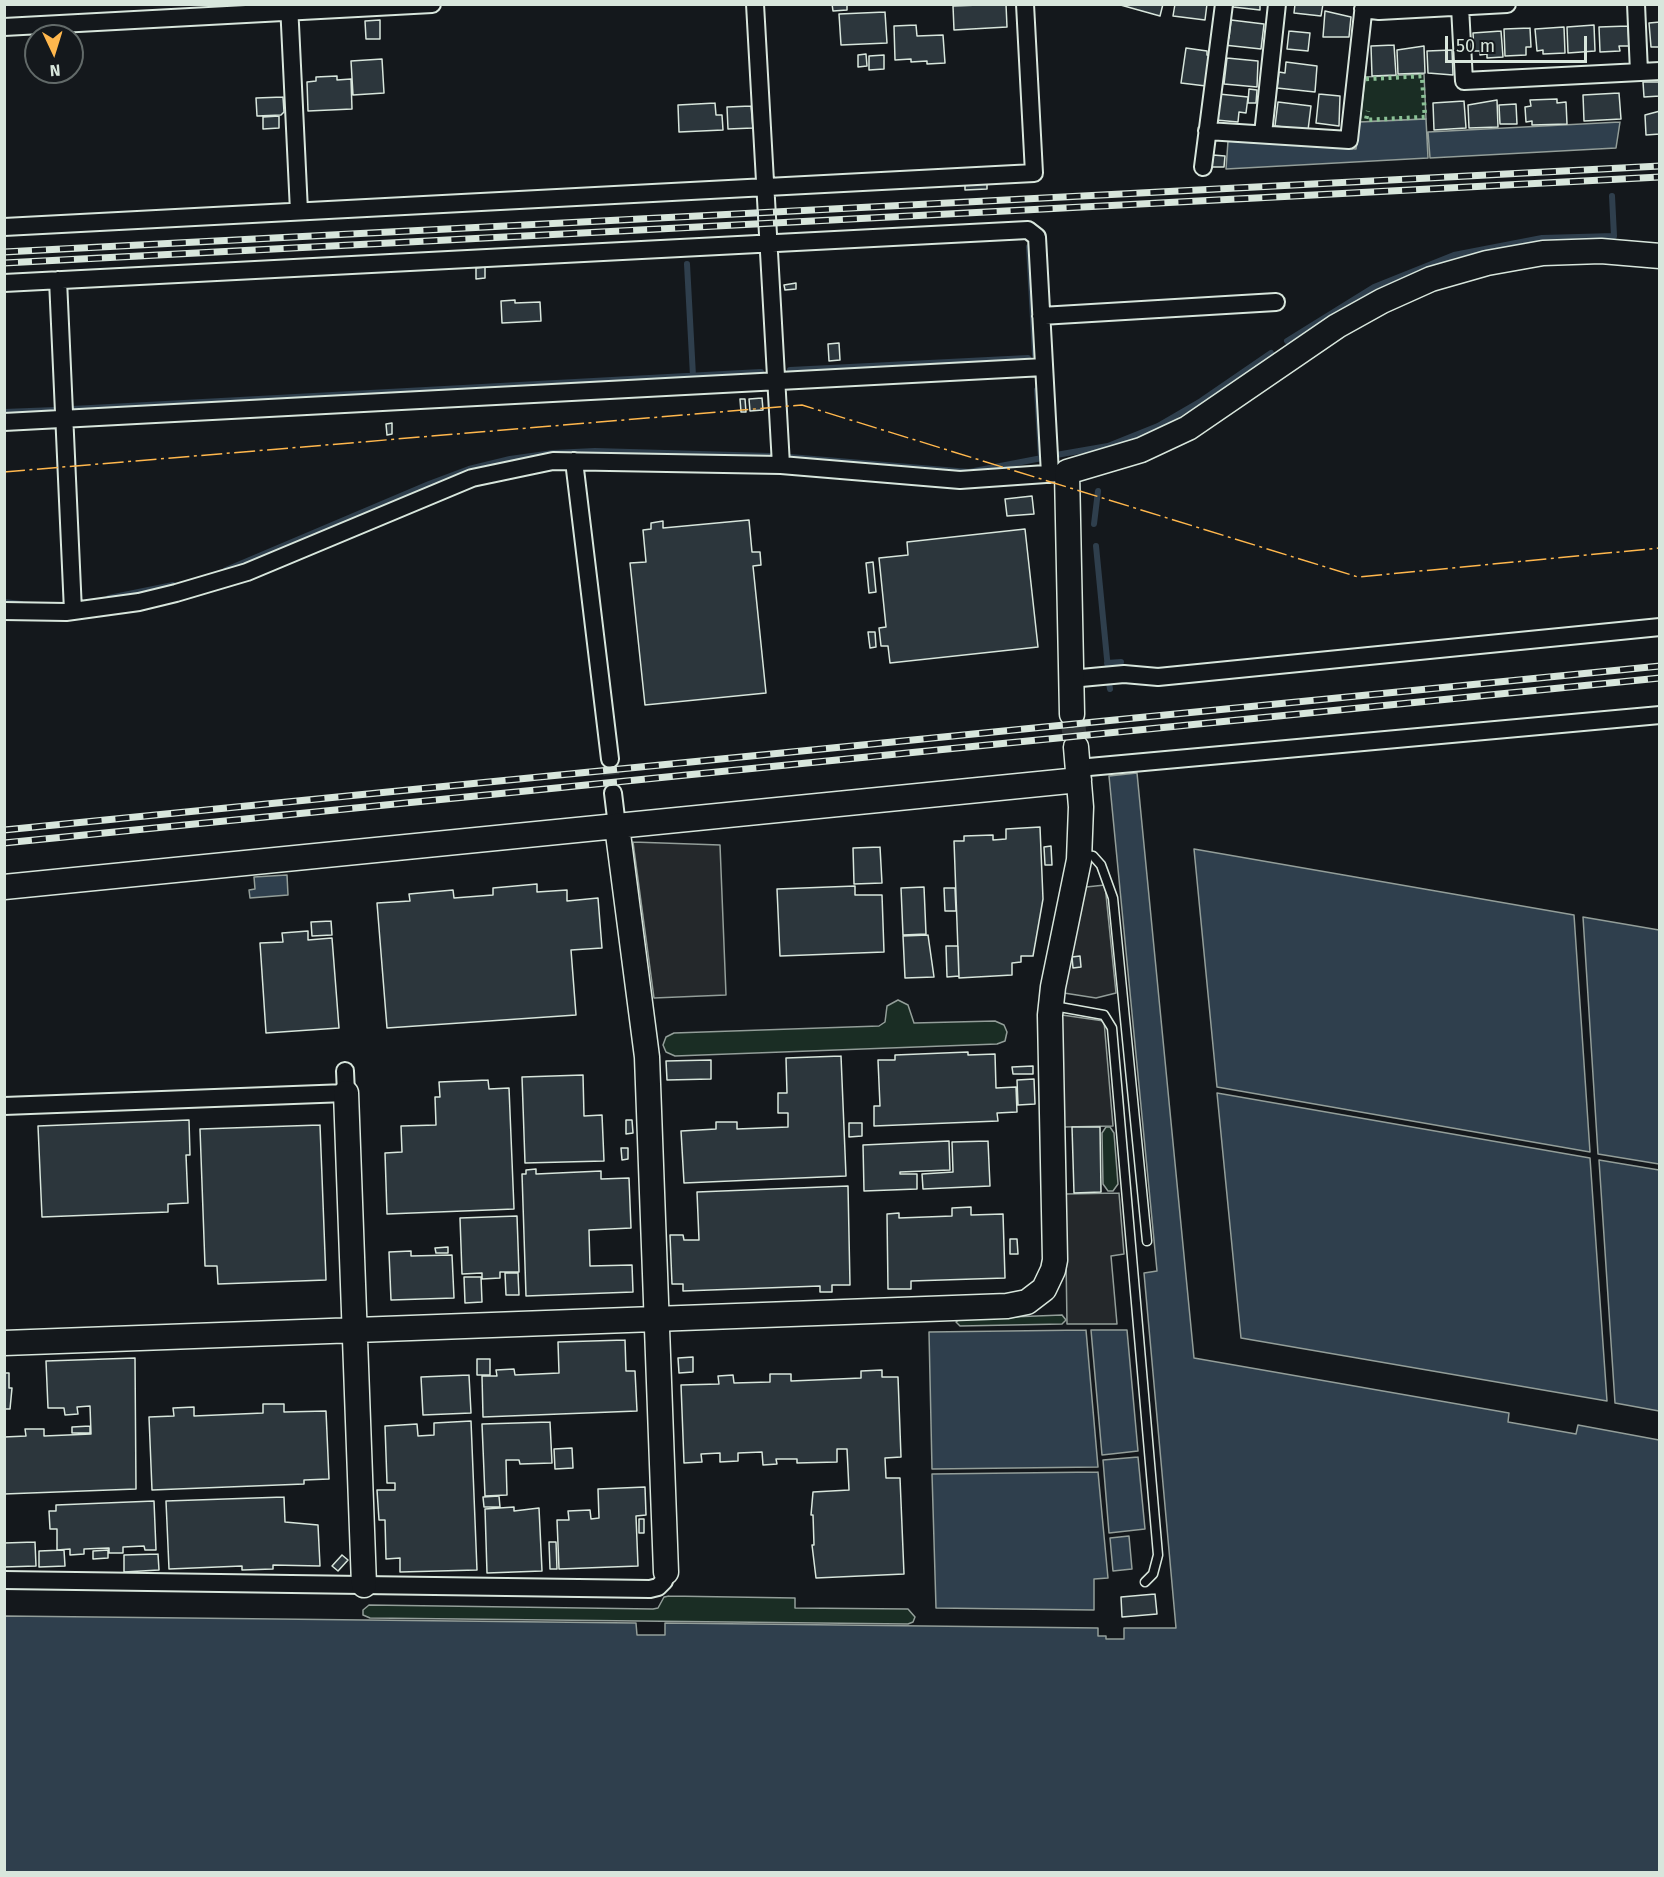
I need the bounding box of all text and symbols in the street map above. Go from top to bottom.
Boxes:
north arrow [24,24,84,84]
scale bar [1448,24,1590,62]
text: 50 m [1456,35,1495,57]
text: N [49,61,61,80]

